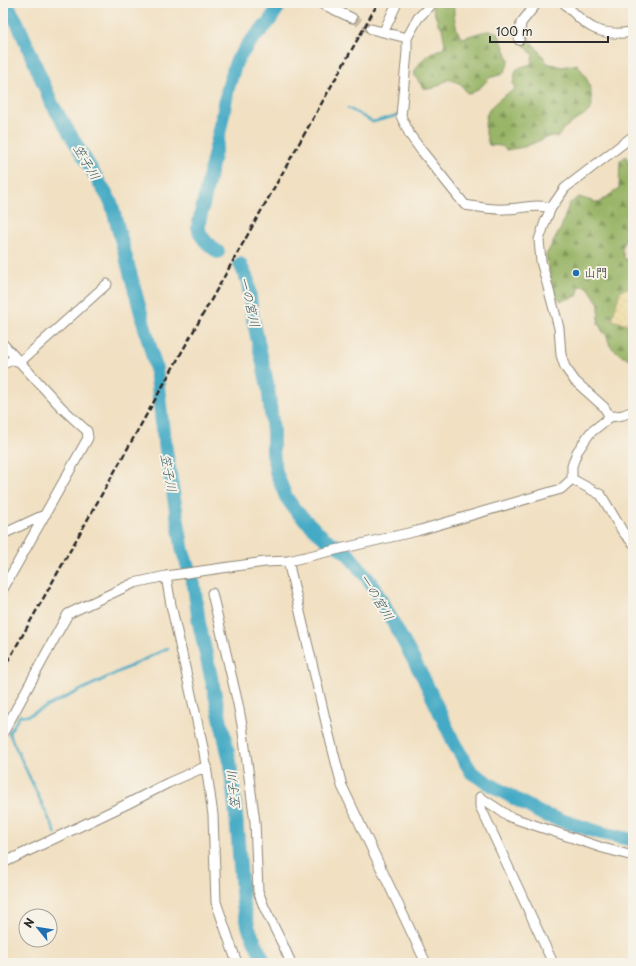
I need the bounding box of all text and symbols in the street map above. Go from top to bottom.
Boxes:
scale bar [490,18,608,44]
text: 100 m [496,22,533,40]
water label: 笠子川 [69,140,106,183]
place label: 山門 [584,263,608,281]
marker: 山門 [571,268,581,278]
water label: 一の宮川 [235,274,266,329]
water label: 笠子川 [157,452,182,494]
water label: 一の宮川 [356,570,399,624]
water label: 笠子川 [221,770,244,810]
north arrow [18,908,58,948]
text: N [19,914,39,931]

